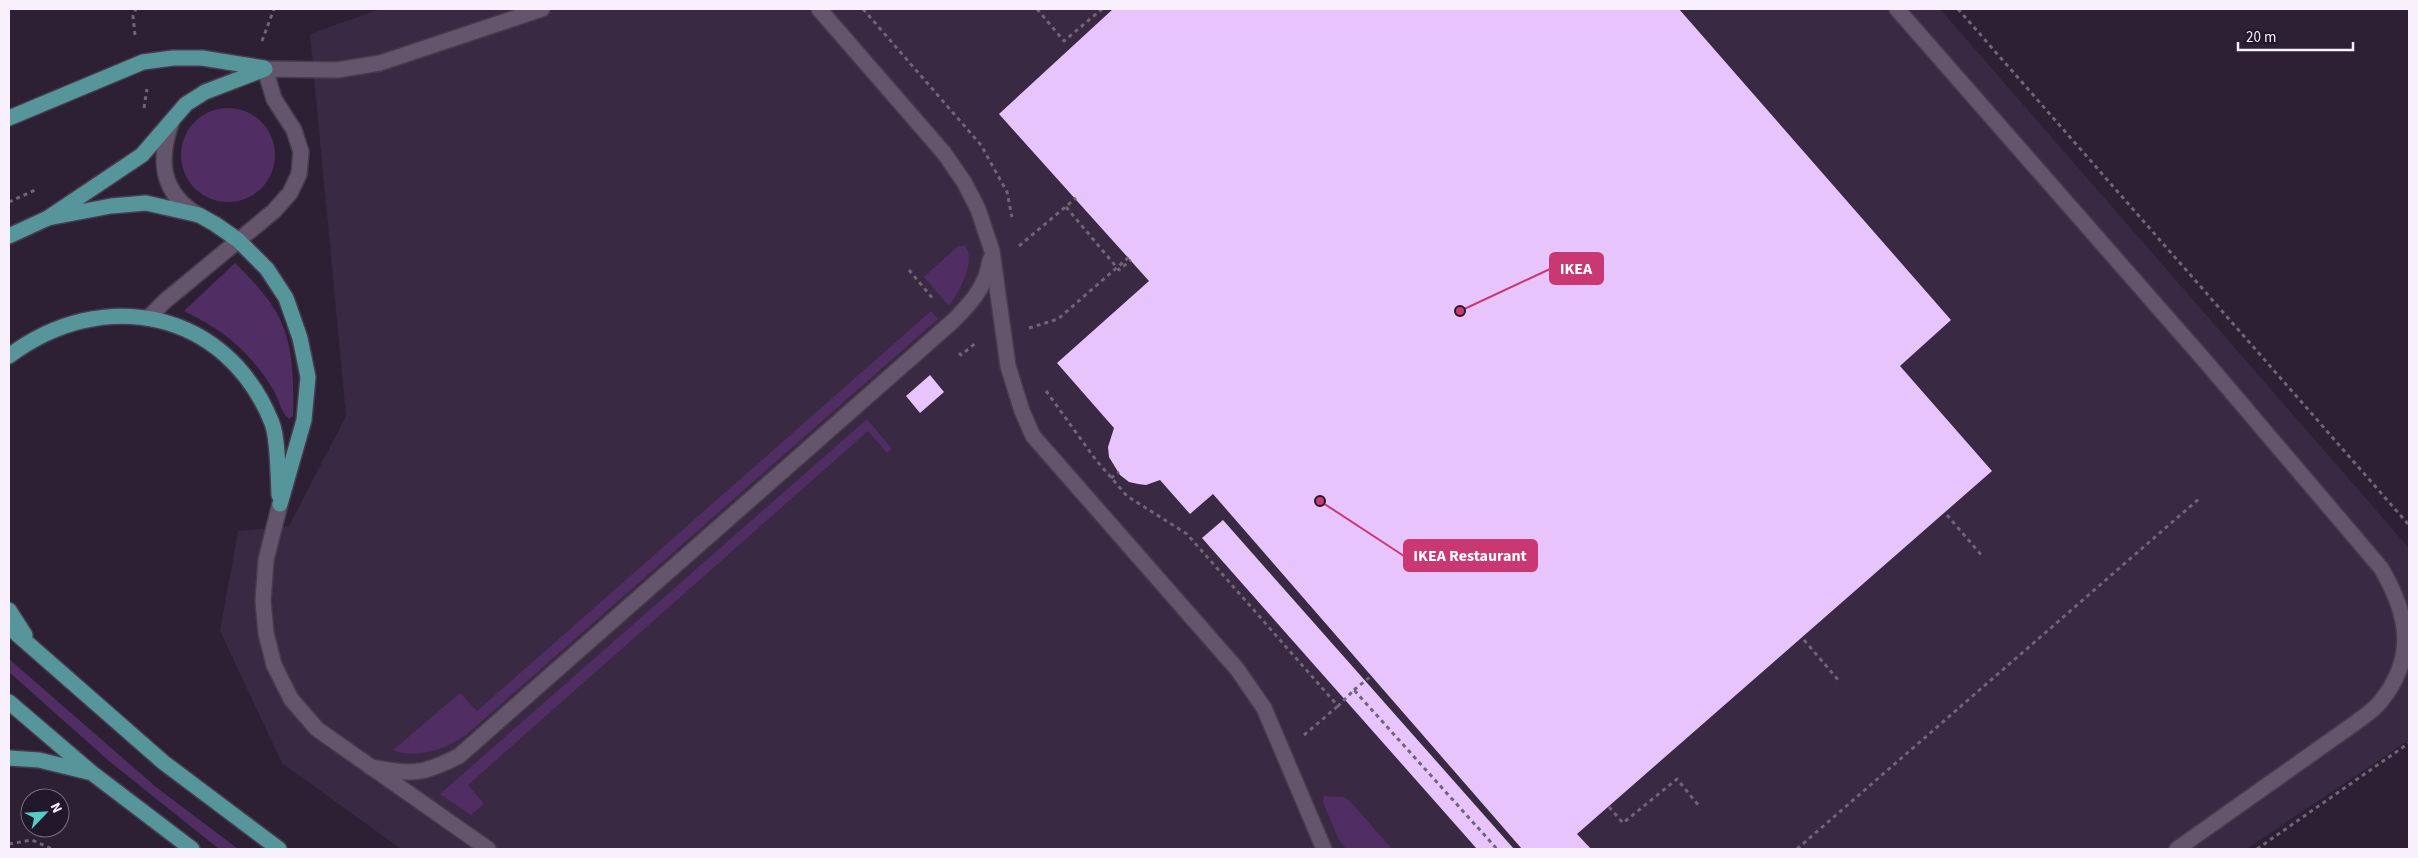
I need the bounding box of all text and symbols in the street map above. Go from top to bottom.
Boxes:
scale bar [2238,20,2353,52]
text: 20 m [2246,27,2276,48]
callout: IKEA [1550,253,1603,284]
text: IKEA [1560,258,1593,280]
callout: IKEA Restaurant [1404,540,1537,571]
text: IKEA Restaurant [1413,545,1527,567]
north arrow [20,788,70,838]
text: N [45,799,67,816]

